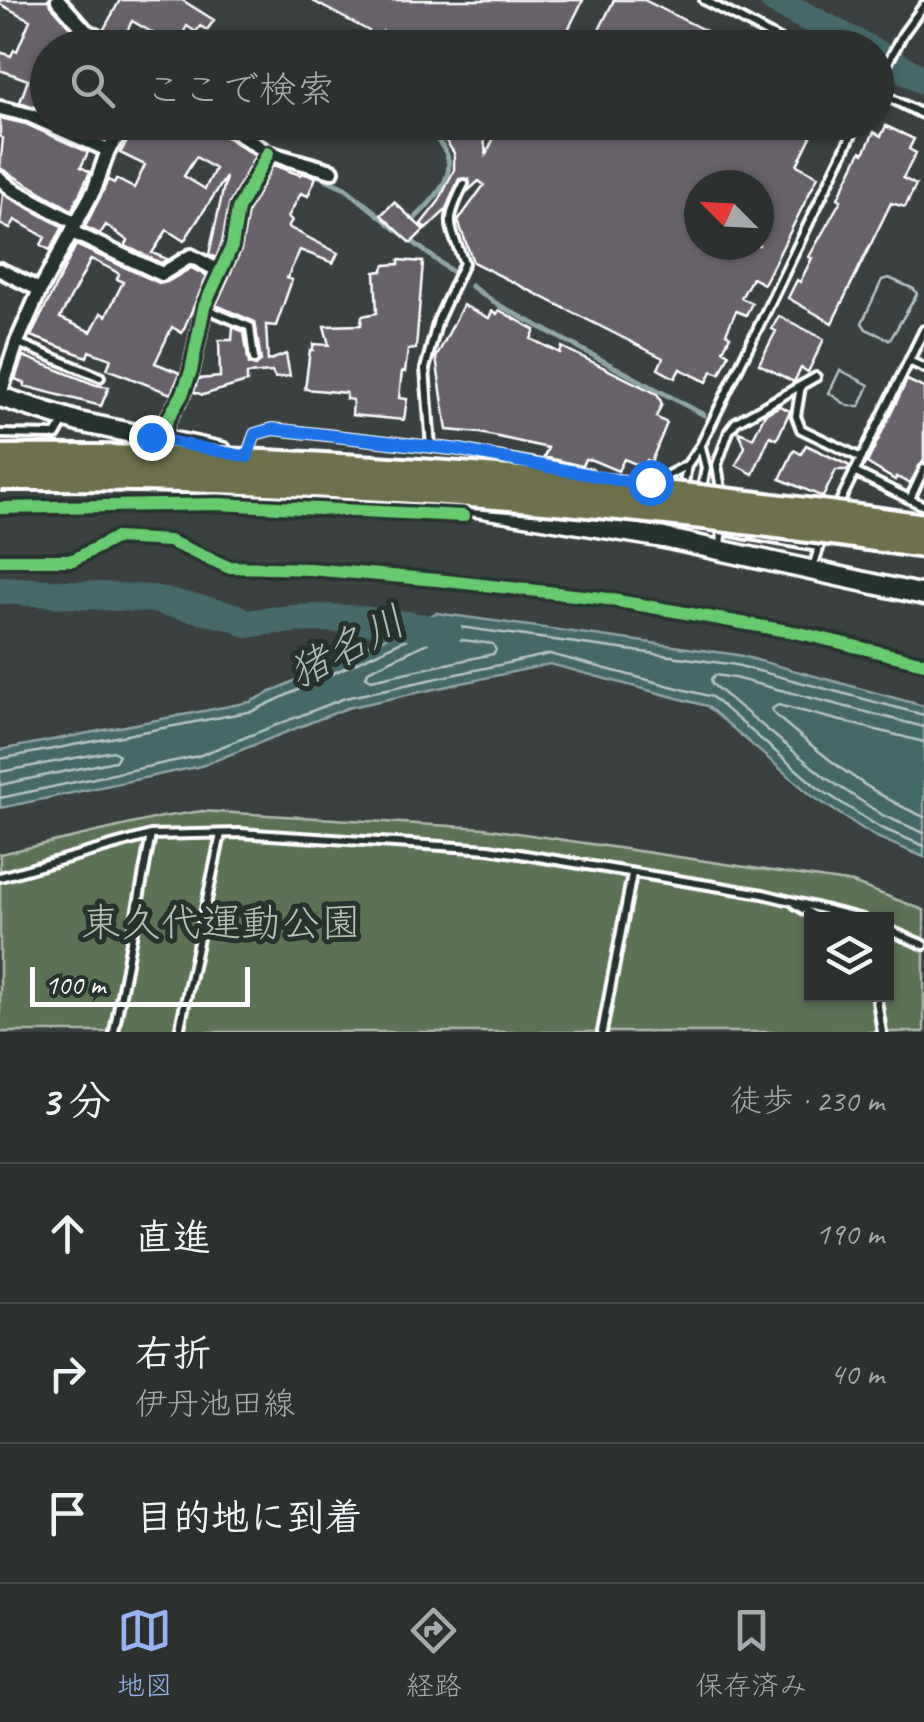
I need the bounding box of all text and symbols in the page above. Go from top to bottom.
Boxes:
search box [30,30,894,140]
icon: search [65,58,120,113]
text: ここで検索 [145,66,335,113]
north arrow [684,170,774,260]
route end [129,415,175,461]
route start [628,460,674,506]
water label: 猪名川 [279,594,415,700]
park label: 東久代運動公園 [81,898,361,948]
map controls [804,912,894,1002]
button: layers [804,912,894,1002]
scale bar [30,962,250,1006]
text: 100 m [45,967,105,1002]
text: 3 分 [40,1075,111,1128]
text: 徒歩 · 230 m [730,1080,884,1121]
icon: ahead [40,1206,95,1261]
text: 190 m [815,1213,884,1254]
text: 直進 [135,1214,211,1261]
text: 右折 [135,1330,211,1377]
icon: right [40,1346,95,1401]
text: 40 m [830,1353,884,1394]
text: 伊丹池田線 [135,1383,295,1424]
icon: arrive [40,1486,95,1541]
text: 目的地に到着 [135,1494,363,1541]
tab: 地図 [117,1603,173,1703]
tab: 経路 [406,1603,462,1703]
tab: 保存済み [695,1603,807,1703]

